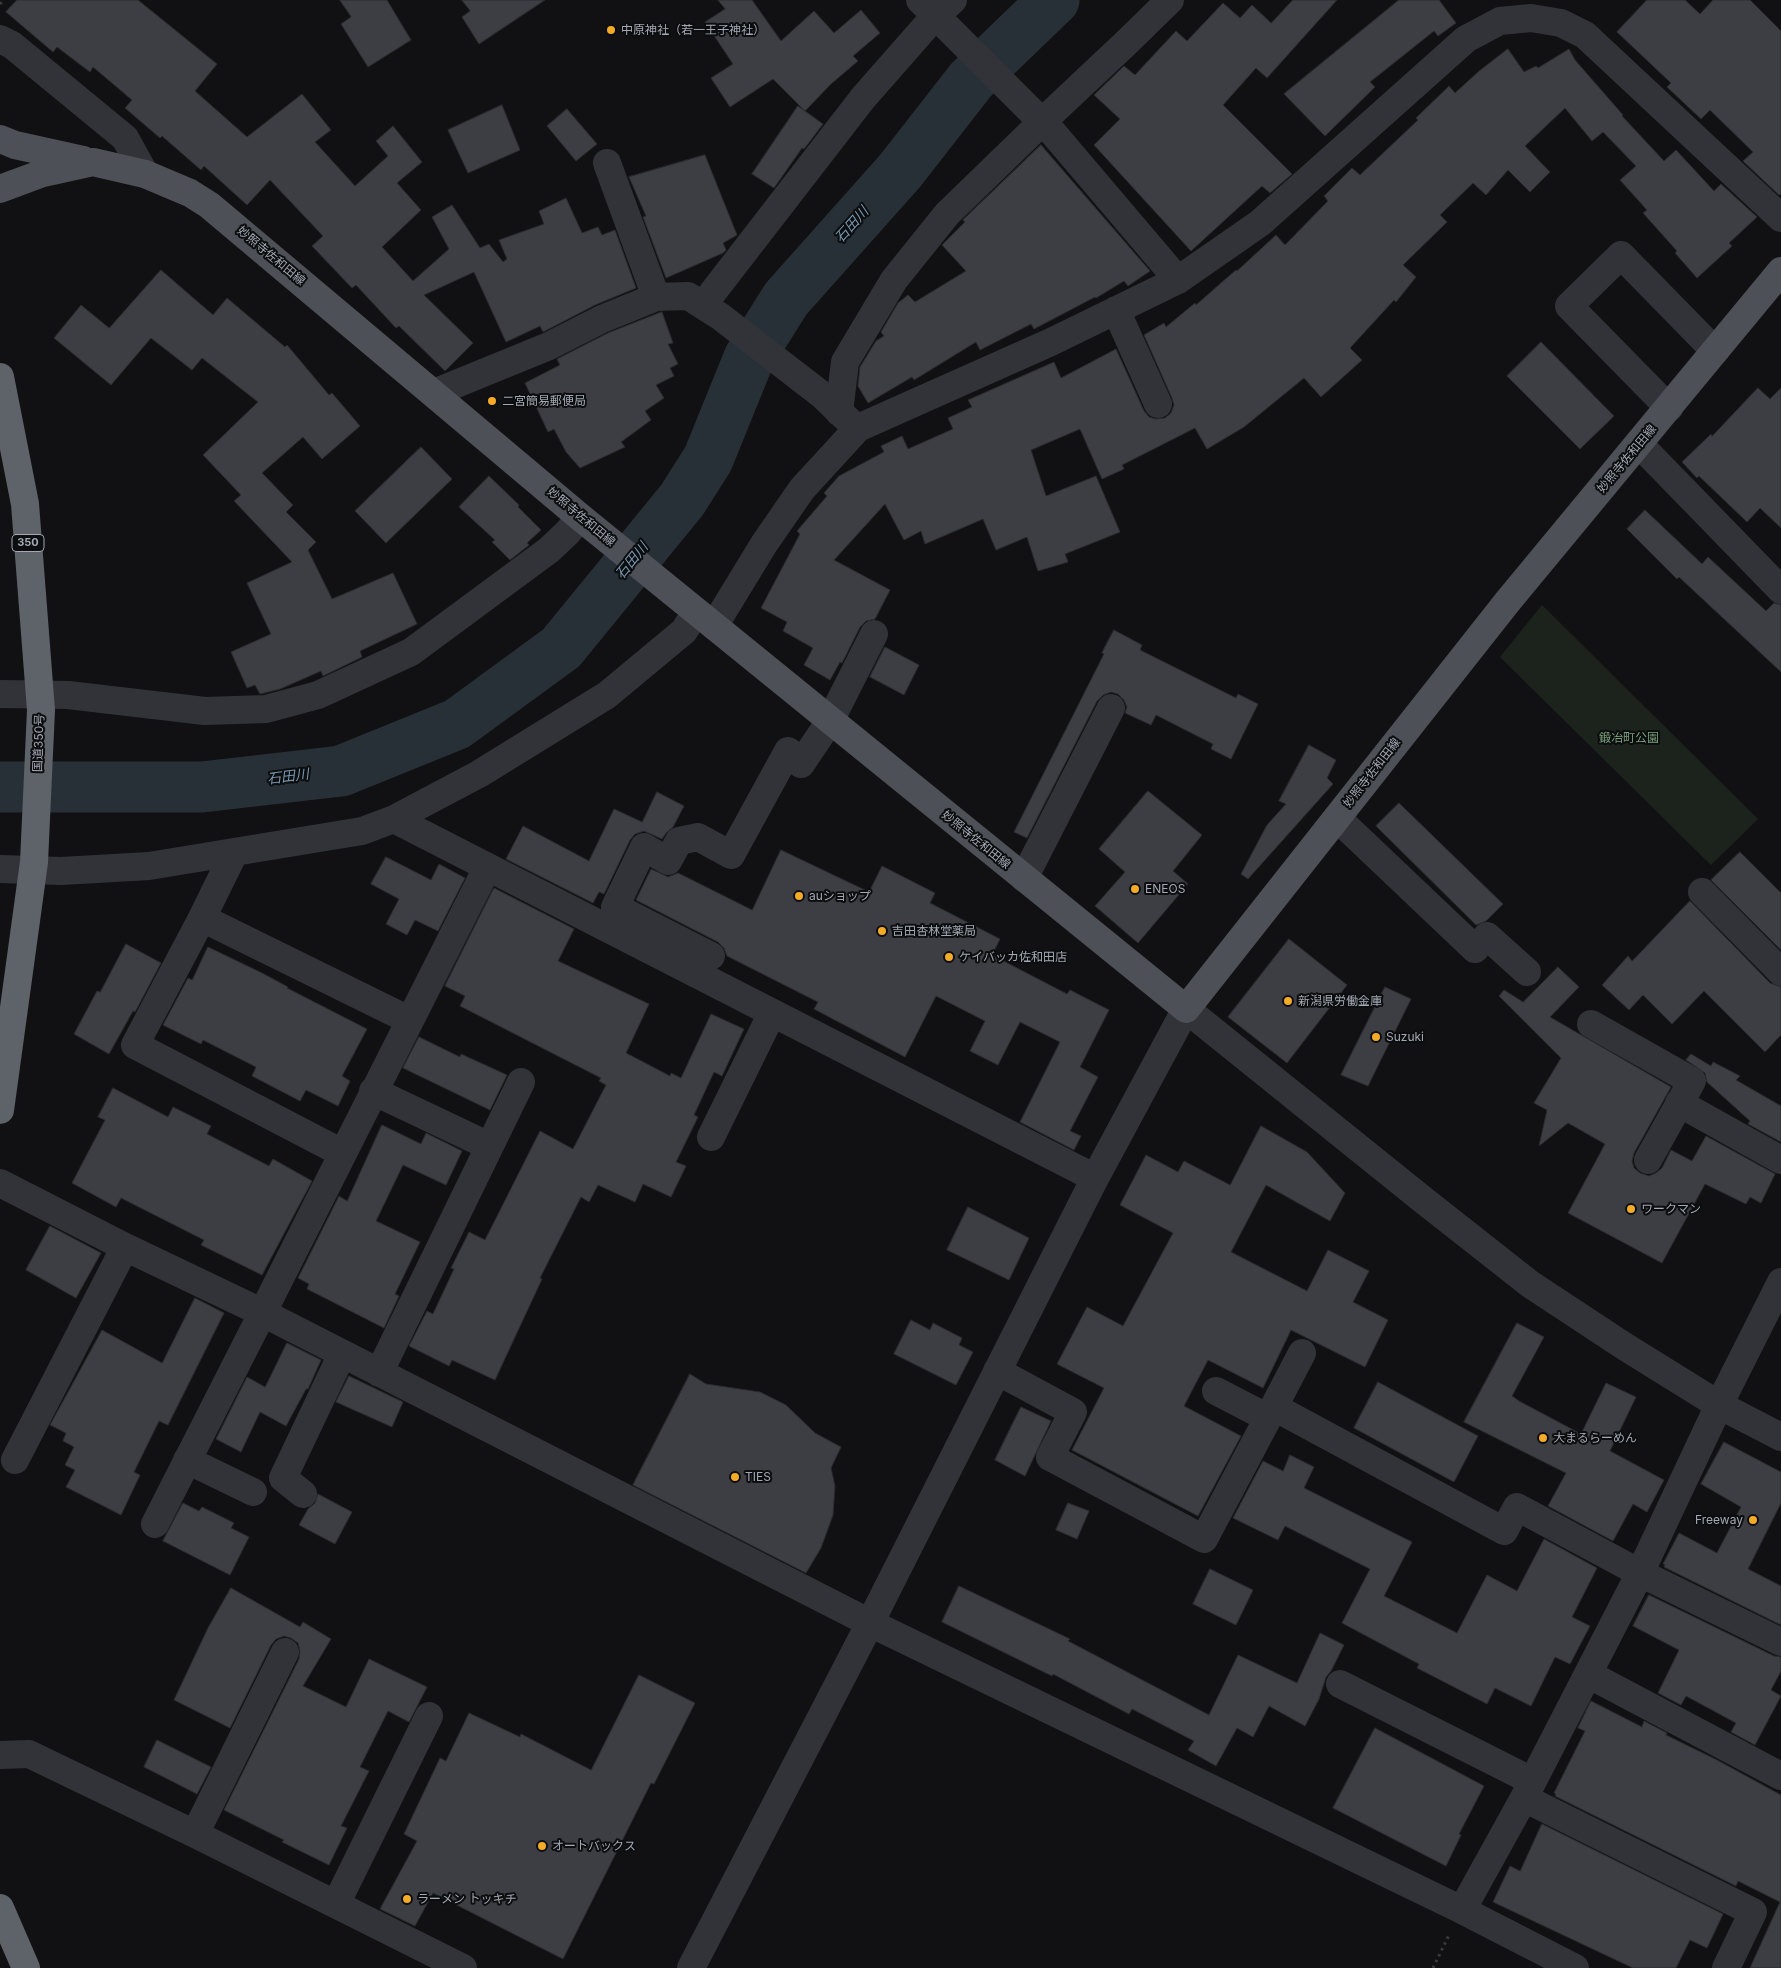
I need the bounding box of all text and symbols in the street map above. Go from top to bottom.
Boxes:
place label: 中原神社（若一王子神社） [621,23,765,37]
marker: 中原神社（若一王子神社） [605,24,617,36]
water label: 石田川 [832,204,872,246]
street label: 妙照寺佐和田線 [234,223,308,289]
place label: 二宮簡易郵便局 [502,394,586,408]
marker: 二宮簡易郵便局 [486,395,498,407]
street label: 妙照寺佐和田線 [1594,422,1660,496]
street label: 妙照寺佐和田線 [544,484,618,550]
road number: 350 [12,534,44,552]
water label: 石田川 [612,539,652,583]
street label: 国道350号 [31,714,47,772]
park label: 鍛冶町公園 [1599,731,1659,745]
street label: 妙照寺佐和田線 [1340,735,1404,811]
water label: 石田川 [266,766,310,788]
street label: 妙照寺佐和田線 [939,808,1013,872]
place label: ENEOS [1145,882,1185,896]
marker: ENEOS [1129,883,1141,895]
place label: auショップ [809,889,871,903]
marker: auショップ [793,890,805,902]
place label: 吉田杏林堂薬局 [892,924,976,938]
marker: 吉田杏林堂薬局 [876,925,888,937]
place label: ケイバッカ佐和田店 [959,950,1067,964]
marker: ケイバッカ佐和田店 [943,951,955,963]
place label: 新潟県労働金庫 [1298,994,1382,1008]
marker: 新潟県労働金庫 [1282,995,1294,1007]
place label: Suzuki [1386,1030,1424,1044]
marker: Suzuki [1370,1031,1382,1043]
place label: ワークマン [1641,1202,1701,1216]
marker: ワークマン [1625,1203,1637,1215]
place label: 大まるらーめん [1553,1431,1637,1445]
marker: 大まるらーめん [1537,1432,1549,1444]
place label: TIES [745,1470,771,1484]
marker: TIES [729,1471,741,1483]
place label: Freeway [1695,1513,1743,1527]
marker: Freeway [1747,1514,1759,1526]
place label: オートバックス [552,1839,636,1853]
marker: オートバックス [536,1840,548,1852]
place label: ラーメン トッキチ [417,1892,516,1906]
marker: ラーメン トッキチ [401,1893,413,1905]

